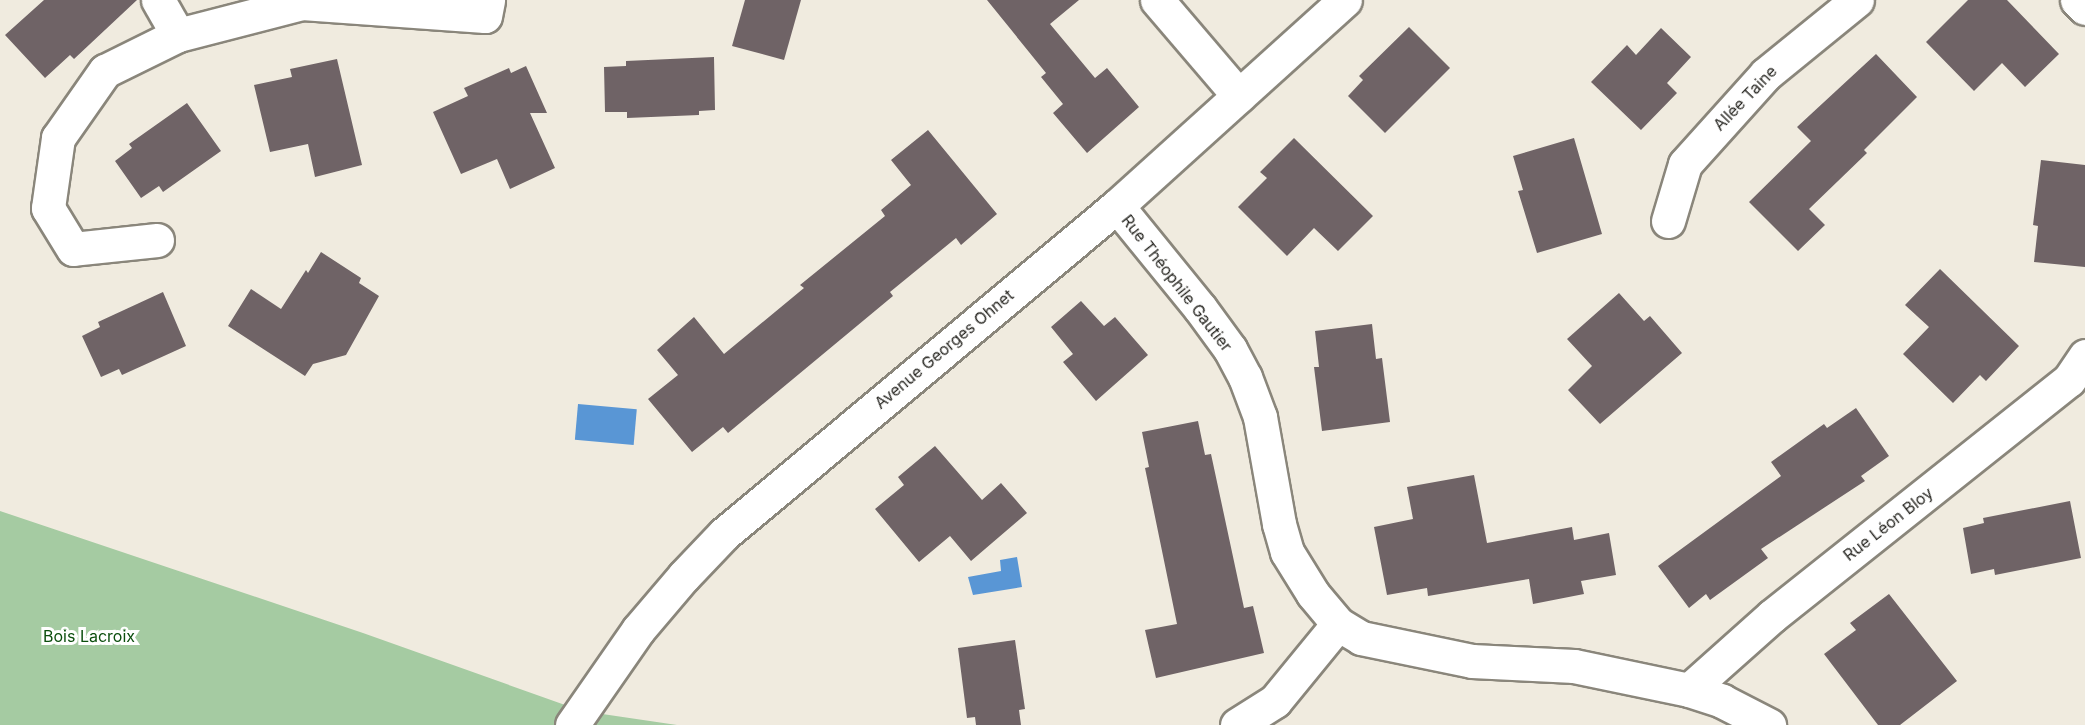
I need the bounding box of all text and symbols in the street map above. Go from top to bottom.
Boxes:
street label: Allée Taine [1709,62,1781,134]
street label: Rue Théophile Gautier [1118,211,1236,355]
street label: Avenue Georges Ohnet [871,285,1017,413]
street label: Rue Léon Bloy [1839,483,1937,565]
park label: Bois Lacroix [43,626,135,646]

